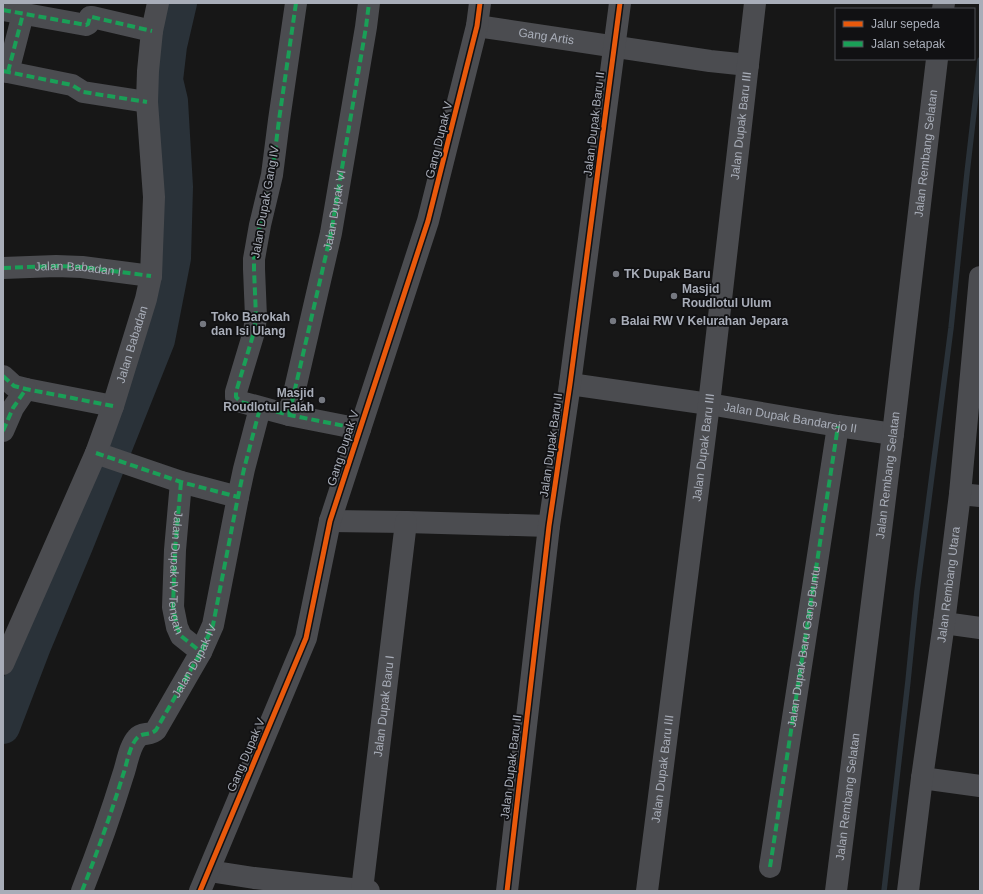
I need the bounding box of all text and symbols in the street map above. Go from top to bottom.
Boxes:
legend [835,8,975,60]
text: Jalur sepeda [871,17,940,31]
street label: Gang Artis [517,25,575,47]
text: Jalan setapak [871,37,946,51]
street label: Jalan Dupak Baru II [581,71,607,177]
street label: Jalan Dupak Baru III [728,71,754,181]
street label: Jalan Rembang Selatan [911,89,940,218]
street label: Gang Dupak V [423,100,455,180]
street label: Jalan Dupak Gang IV [248,145,282,259]
street label: Jalan Dupak VI [320,169,349,252]
street label: Jalan Babadan I [34,259,122,279]
place label: TK Dupak Baru [624,267,711,281]
marker: TK Dupak Baru [611,269,621,279]
place label: Masjid Roudlotul Ulum [682,282,771,310]
marker: Masjid Roudlotul Ulum [669,291,679,301]
street label: Jalan Babadan [113,304,150,385]
place label: Toko Barokah dan Isi Ulang [211,310,290,338]
place label: Balai RW V Kelurahan Jepara [621,314,789,328]
marker: Balai RW V Kelurahan Jepara [608,316,618,326]
marker: Toko Barokah dan Isi Ulang [198,319,208,329]
place label: Masjid Roudlotul Falah [223,386,314,414]
street label: Jalan Dupak Baru II [537,392,565,498]
street label: Jalan Dupak Baru III [690,393,717,502]
marker: Masjid Roudlotul Falah [317,395,327,405]
street label: Jalan Dupak Bandarejo II [723,400,858,436]
street label: Gang Dupak V [324,408,362,488]
street label: Jalan Rembang Selatan [873,411,903,540]
street label: Jalan Dupak IV Tengah [166,510,186,637]
street label: Jalan Rembang Utara [934,526,963,644]
street label: Jalan Dupak Baru Gang Buntu [785,565,823,728]
street label: Jalan Dupak IV [169,622,219,700]
street label: Jalan Dupak Baru I [371,655,397,758]
street label: Jalan Dupak Baru II [498,714,524,820]
street label: Jalan Dupak Baru III [649,714,676,824]
street label: Gang Dupak V [224,716,268,794]
street label: Jalan Rembang Selatan [833,732,863,861]

